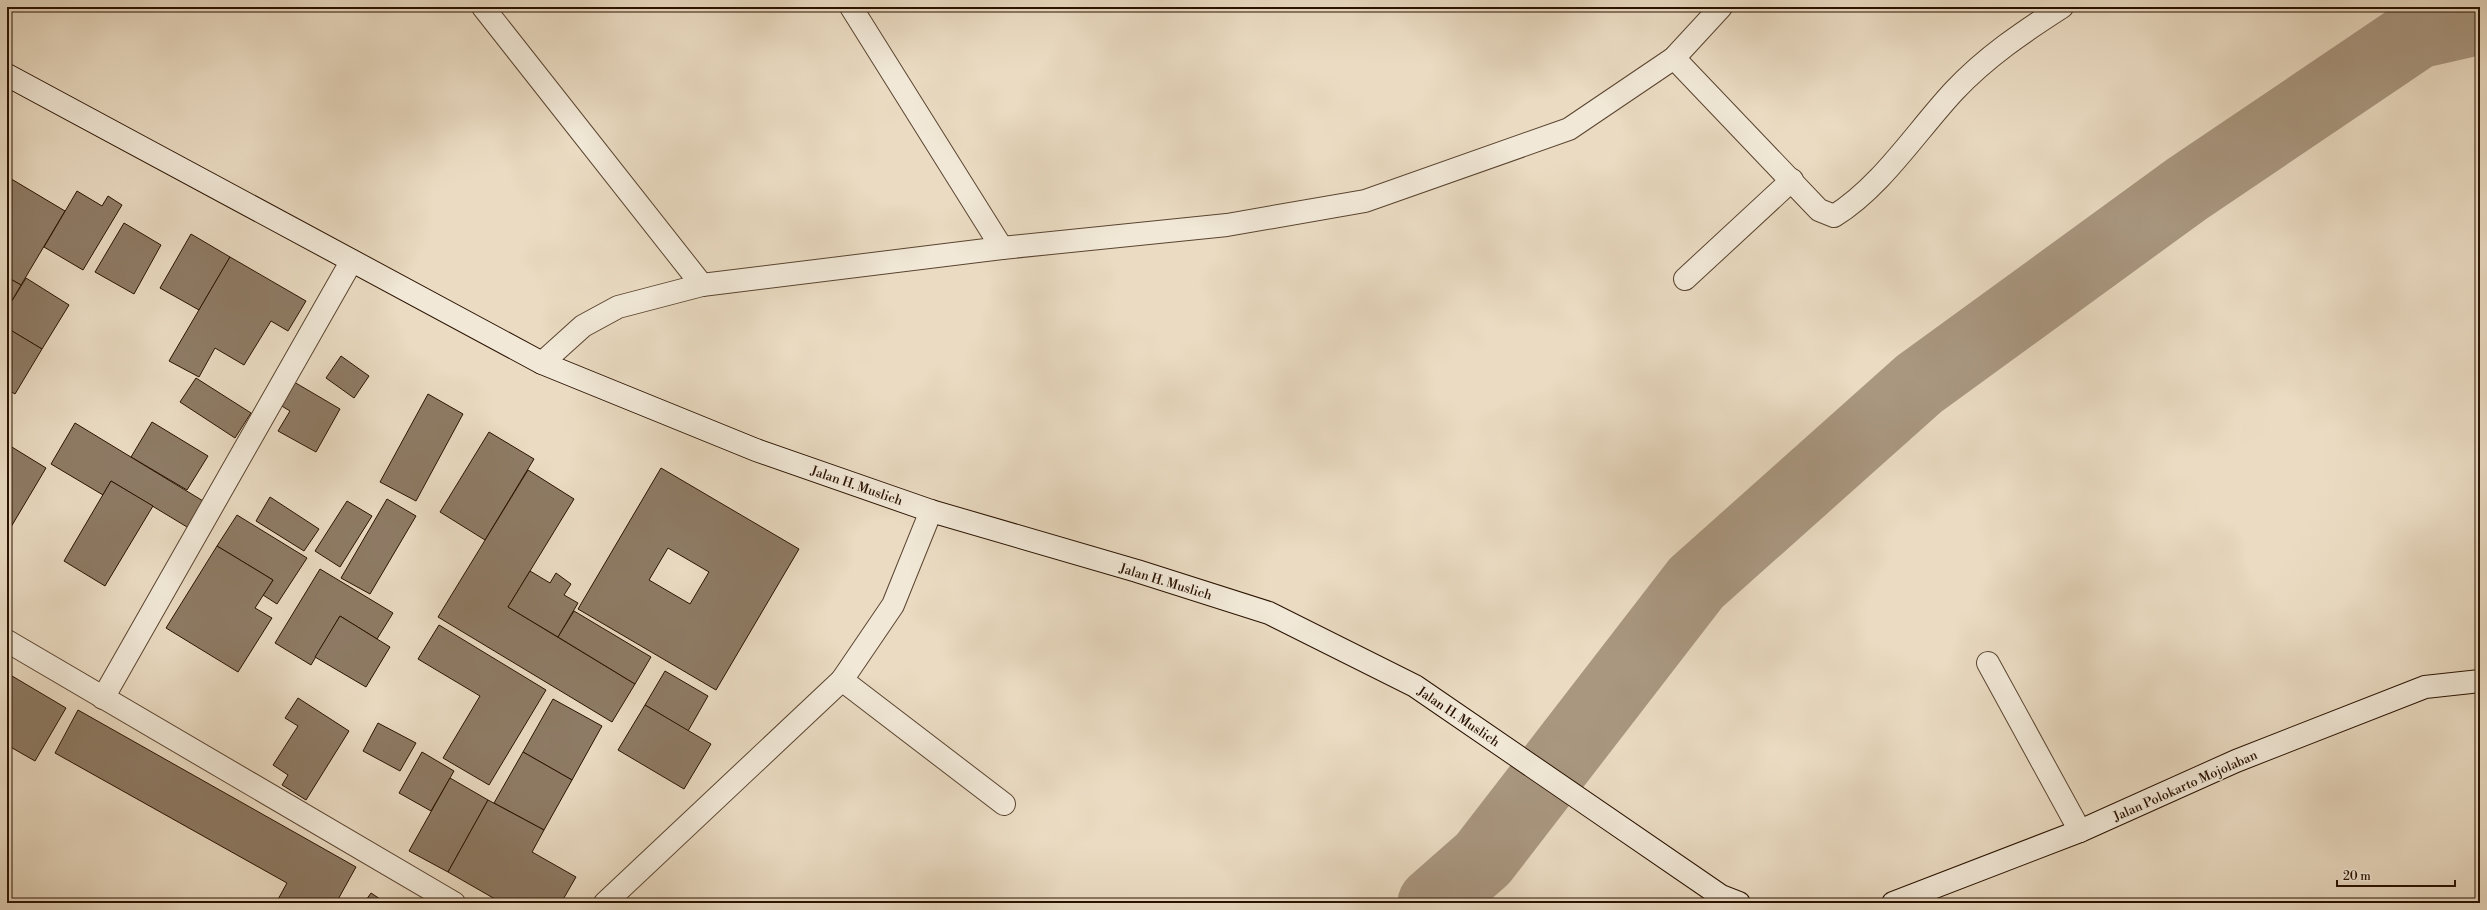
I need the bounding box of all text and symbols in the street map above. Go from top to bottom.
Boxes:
street label: Jalan H. Muslich [808,462,905,509]
street label: Jalan H. Muslich [1117,560,1214,604]
street label: Jalan H. Muslich [1413,683,1503,750]
street label: Jalan Polokarto Mojolaban [2110,747,2260,825]
scale bar [2337,862,2455,888]
text: 20 m [2343,869,2371,884]

